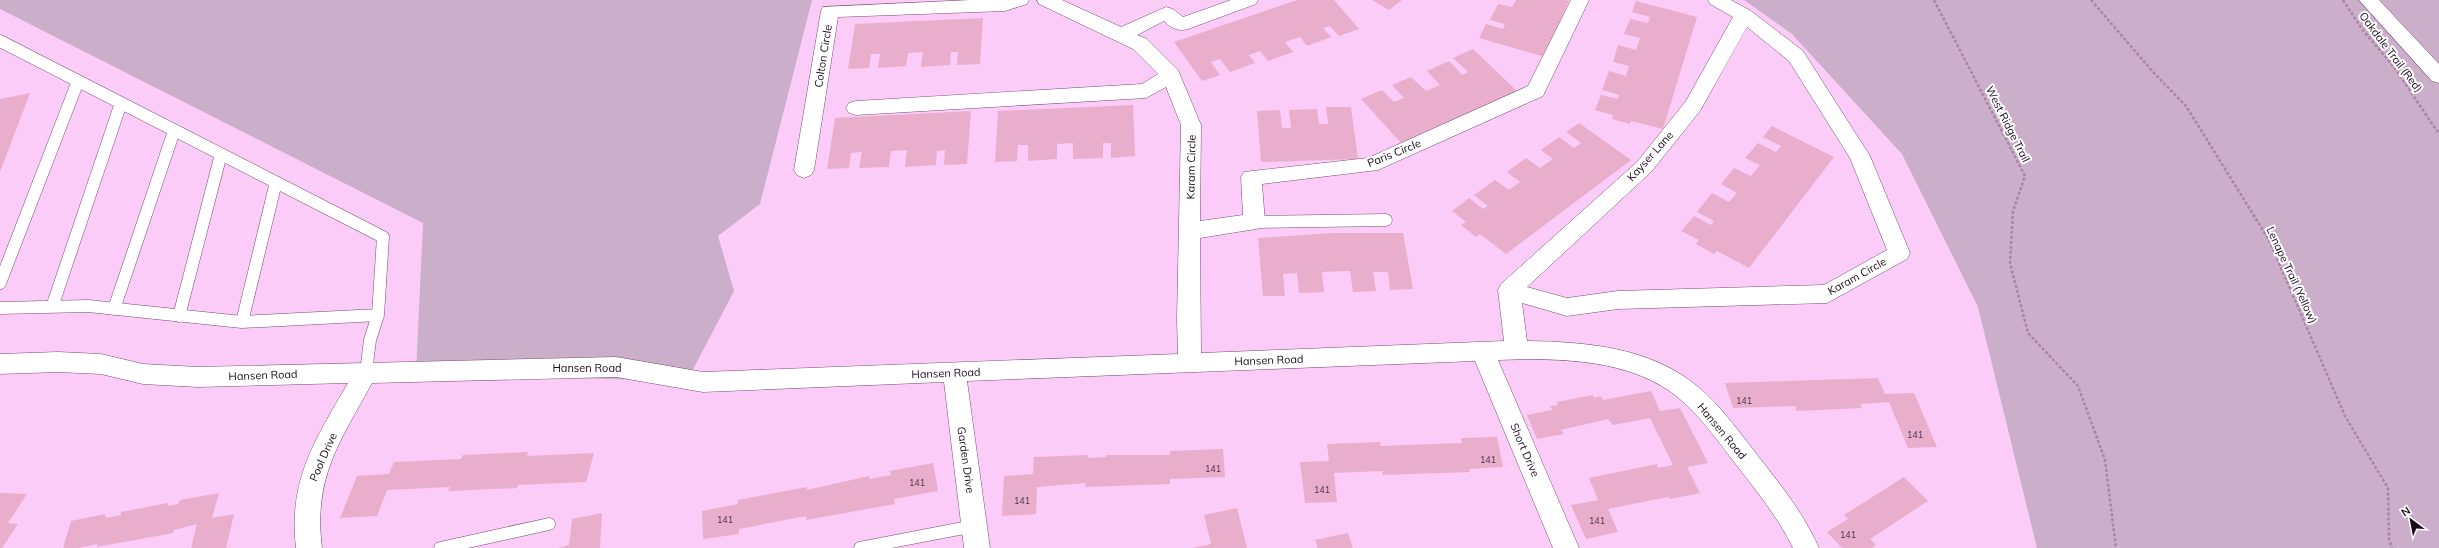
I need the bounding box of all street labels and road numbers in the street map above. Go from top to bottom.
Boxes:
street label: Oakdale Trail (Red) [2356,9,2426,95]
street label: Colton Circle [811,24,835,88]
street label: West Ridge Trail [1983,84,2033,164]
street label: Kayser Lane [1624,128,1676,184]
street label: Karam Circle [1183,134,1199,200]
street label: Paris Circle [1365,136,1423,170]
street label: Lenape Trail (Yellow) [2263,224,2321,326]
street label: Karam Circle [1825,254,1889,298]
street label: Hansen Road [1234,352,1304,368]
street label: Hansen Road [552,361,622,375]
street label: Hansen Road [911,365,981,381]
street label: Hansen Road [228,367,298,383]
street label: Hansen Road [1694,400,1750,462]
street label: Short Drive [1507,421,1543,479]
street label: Garden Drive [954,426,978,494]
street label: Pool Drive [306,431,340,483]

